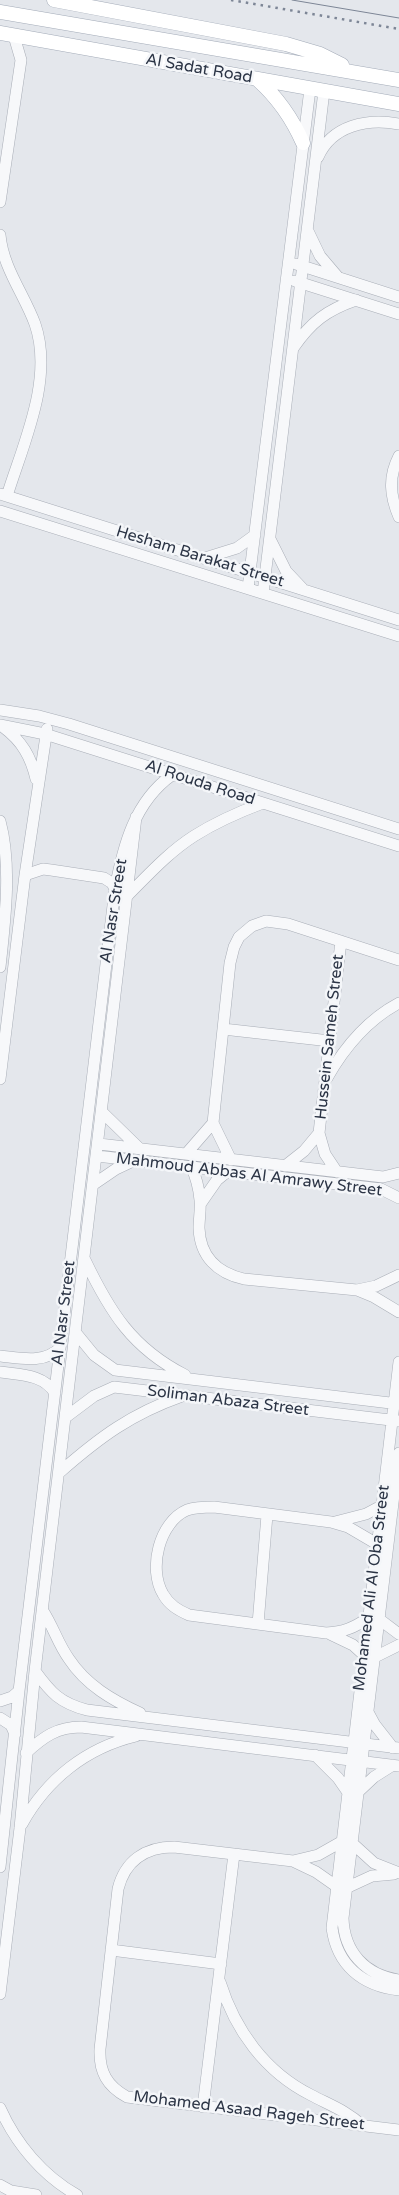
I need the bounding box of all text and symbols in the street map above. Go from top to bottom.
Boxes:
street label: Al Sadat Road [144,50,254,88]
street label: Hesham Barakat Street [114,522,286,592]
street label: Al Rouda Road [143,756,257,810]
street label: Al Nasr Street [96,857,132,965]
street label: Hussein Sameh Street [312,953,348,1121]
street label: Mahmoud Abbas Al Amrawy Street [115,1149,383,1201]
street label: Al Nasr Street [48,1259,80,1367]
street label: Soliman Abaza Street [146,1382,310,1420]
street label: Mohamed Ali Al Oba Street [350,1484,394,1692]
street label: Mohamed Asaad Rageh Street [132,2087,366,2135]

